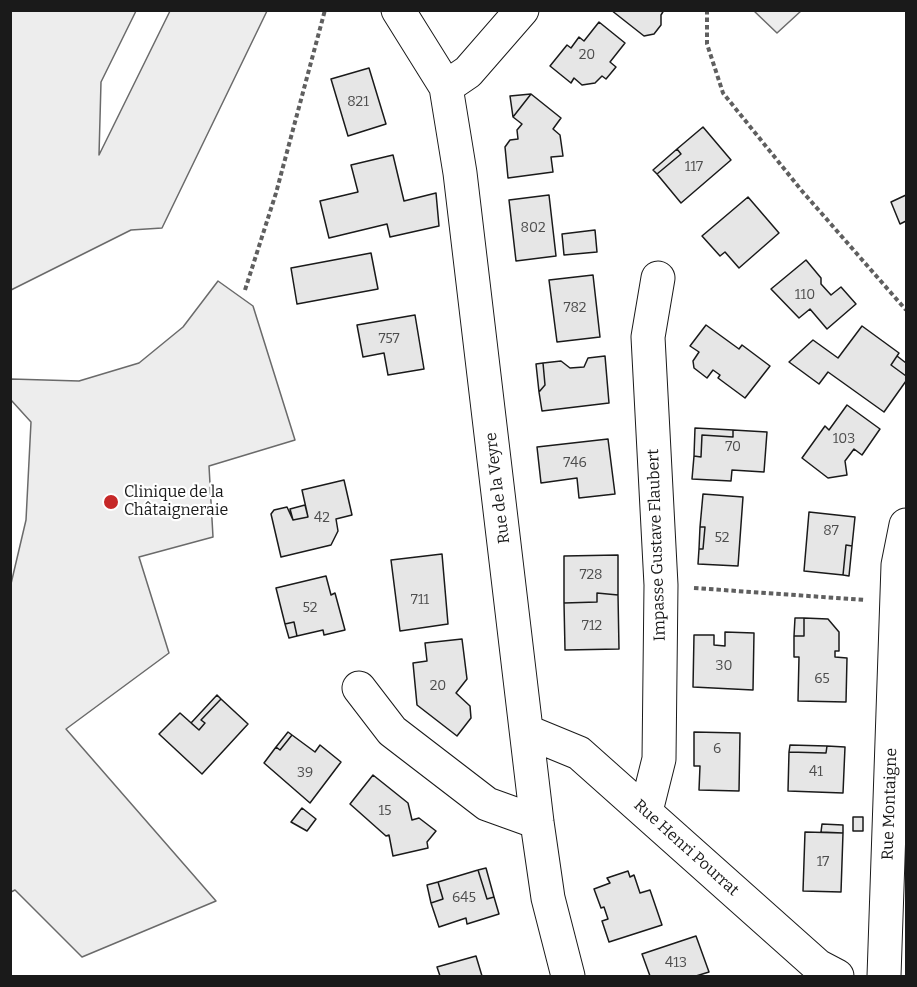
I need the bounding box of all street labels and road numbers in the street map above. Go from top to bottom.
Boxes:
street label: Rue de la Veyre [482,431,514,545]
street label: Impasse Gustave Flaubert [644,449,670,641]
street label: Rue Montaigne [878,748,902,860]
street label: Rue Henri Pourrat [630,796,742,900]

